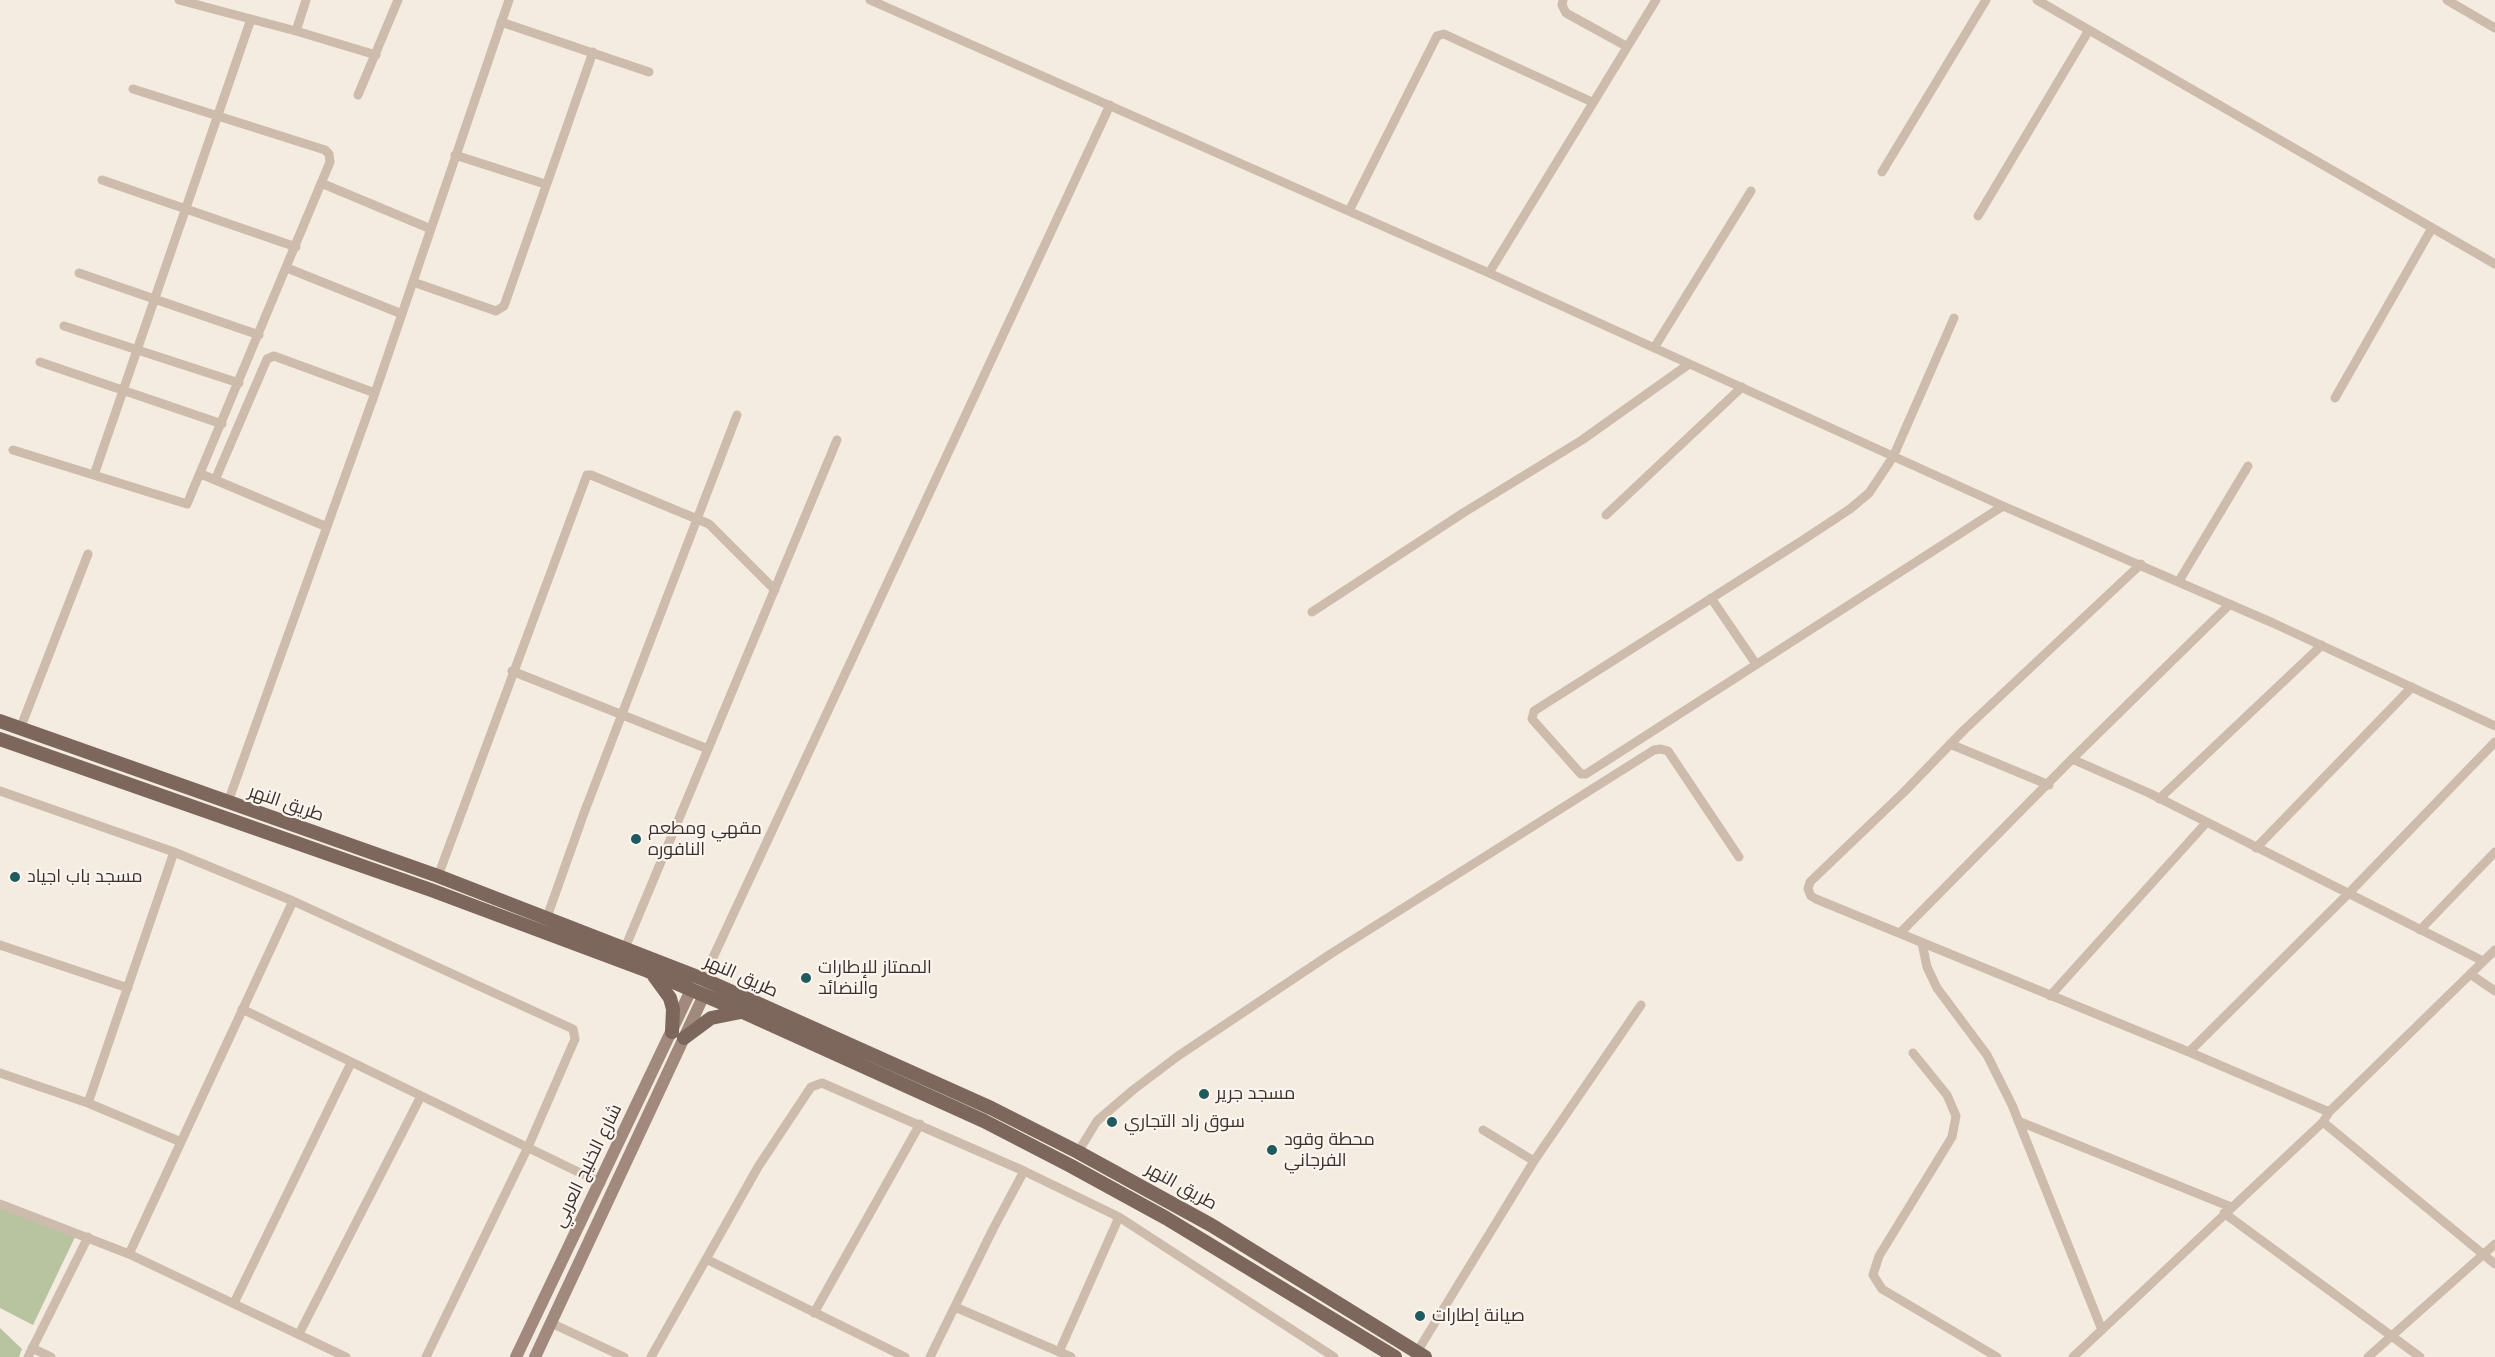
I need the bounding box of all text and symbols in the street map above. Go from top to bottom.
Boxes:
street label: طريق النهر [245,781,327,827]
place label: مقهي ومطعم النافوره [648,818,762,860]
marker: مقهي ومطعم النافوره [629,832,643,846]
place label: مسجد باب اجياد [27,866,143,888]
marker: مسجد باب اجياد [8,870,22,884]
street label: طريق النهر [701,951,781,1003]
place label: الممتاز للإطارات والنضائد [818,957,932,1000]
marker: الممتاز للإطارات والنضائد [799,971,813,985]
place label: مسجد جرير [1216,1083,1295,1105]
marker: مسجد جرير [1197,1087,1211,1101]
street label: شارع الخليج العربي [549,1101,627,1231]
place label: سوق زاد التجاري [1124,1111,1245,1133]
marker: سوق زاد التجاري [1105,1115,1119,1129]
place label: محطة وقود الفرجاني [1284,1129,1375,1172]
marker: محطة وقود الفرجاني [1265,1143,1279,1157]
street label: طريق النهر [1142,1159,1220,1215]
place label: صيانة إطارات [1432,1305,1525,1327]
marker: صيانة إطارات [1413,1309,1427,1323]

